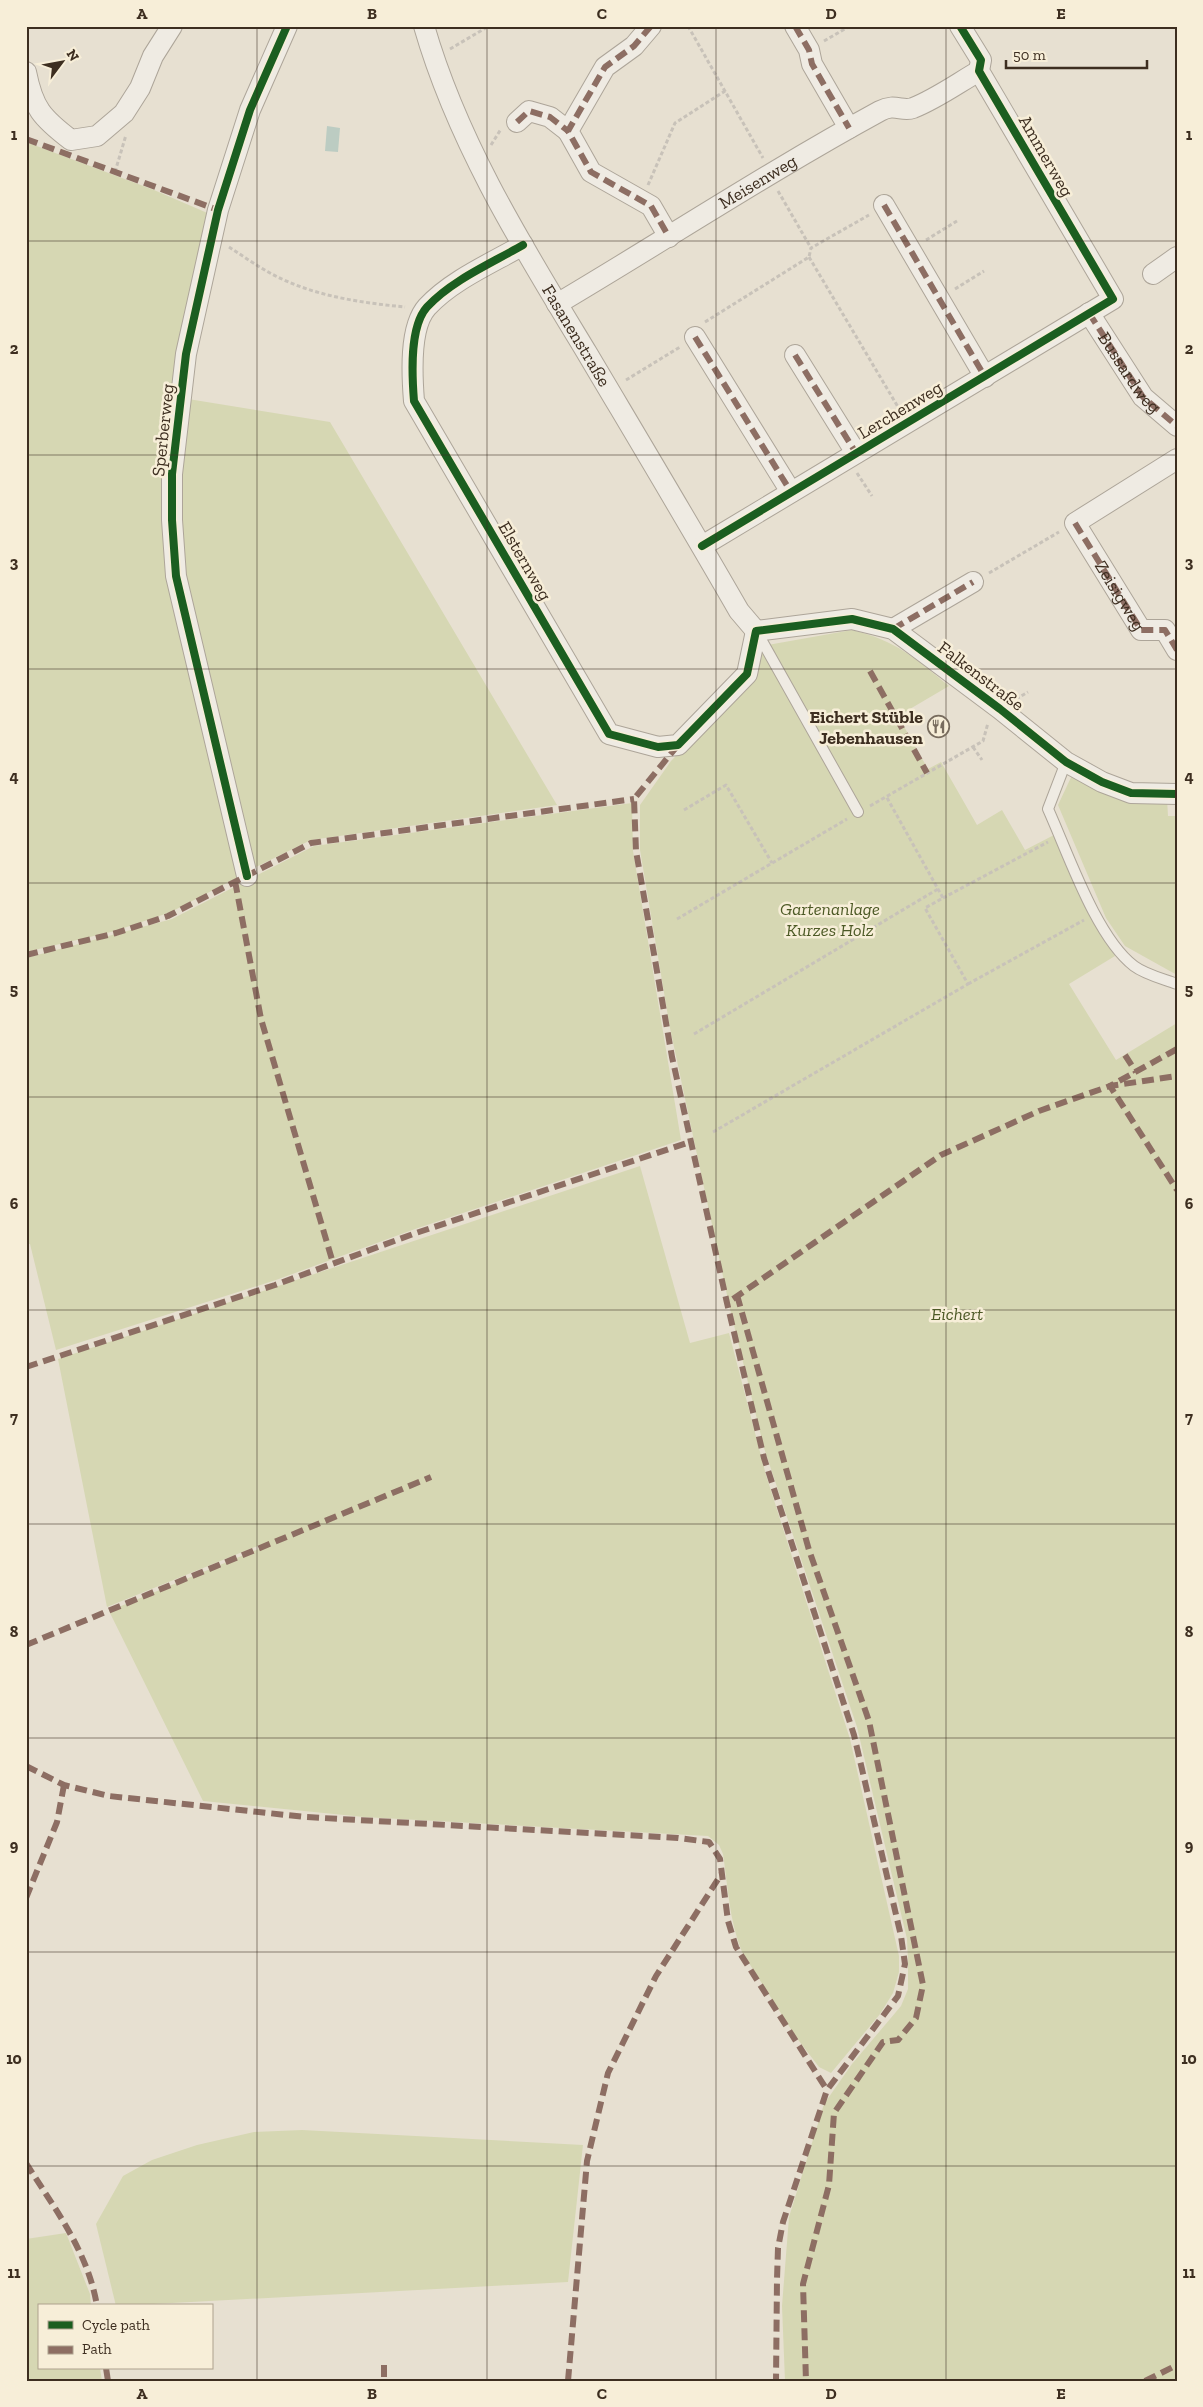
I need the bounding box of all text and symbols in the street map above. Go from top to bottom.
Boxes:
text: A [137,4,148,23]
text: B [367,4,377,23]
text: C [597,4,607,23]
text: D [825,4,837,23]
text: E [1056,4,1066,23]
north arrow [38,38,88,88]
scale bar [1006,38,1147,70]
text: N [63,46,83,65]
text: 50 m [1013,46,1046,64]
street label: Ammerweg [1014,111,1078,201]
text: 1 [11,125,18,144]
text: 1 [1186,125,1193,144]
street label: Meisenweg [715,150,801,214]
street label: Fasanenstraße [537,280,615,391]
street label: Bussardweg [1093,328,1165,418]
text: 2 [10,339,19,358]
text: 2 [1185,339,1194,358]
street label: Lerchenweg [854,376,946,444]
street label: Sperberweg [147,382,179,477]
street label: Elsternweg [494,517,557,605]
text: 3 [10,553,19,572]
text: 3 [1185,553,1194,572]
street label: Zeisigweg [1090,557,1150,635]
street label: Falkenstraße [934,636,1028,716]
place label: Eichert Stüble Jebenhausen [809,706,923,749]
restaurant icon: Eichert Stüble Jebenhausen [927,715,951,739]
text: 4 [9,767,19,786]
text: 4 [1184,767,1194,786]
park label: Gartenanlage Kurzes Holz [780,898,880,941]
text: 5 [10,980,18,999]
text: 5 [1185,980,1193,999]
text: 6 [10,1194,19,1213]
text: 6 [1185,1194,1194,1213]
park label: Eichert [931,1303,983,1325]
text: 7 [10,1408,18,1427]
text: 7 [1185,1408,1193,1427]
text: 8 [10,1622,19,1641]
text: 8 [1185,1622,1194,1641]
text: 9 [10,1836,19,1855]
text: 9 [1185,1836,1194,1855]
text: 10 [6,2049,22,2068]
text: 10 [1181,2049,1197,2068]
text: 11 [8,2263,21,2282]
text: 11 [1183,2263,1196,2282]
legend [38,2304,212,2370]
text: Cycle path [82,2316,151,2334]
text: Path [82,2340,112,2358]
text: A [137,2384,148,2403]
text: B [367,2384,377,2403]
text: C [597,2384,607,2403]
text: D [825,2384,837,2403]
text: E [1056,2384,1066,2403]

